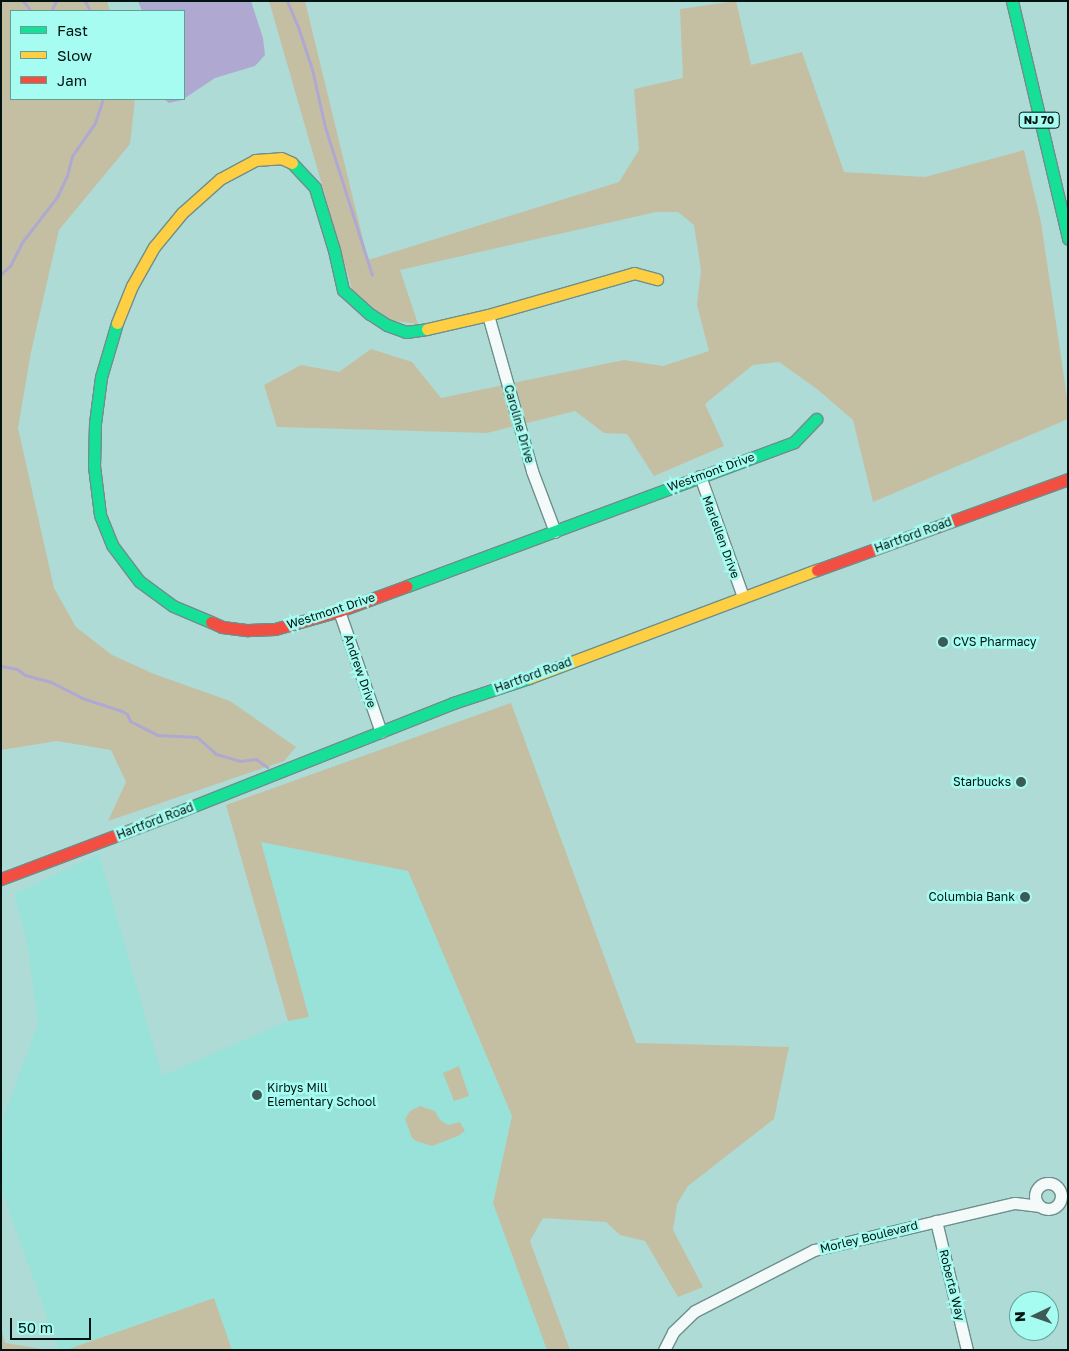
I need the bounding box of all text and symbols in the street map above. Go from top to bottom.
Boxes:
legend [10,10,185,100]
text: Fast [57,21,88,39]
text: Slow [57,46,92,64]
text: Jam [57,71,87,89]
road number: NJ 70 [1018,112,1060,128]
street label: Caroline Drive [501,383,537,465]
street label: Westmont Drive [665,450,757,494]
street label: Marlellen Drive [699,494,743,580]
street label: Hartford Road [872,514,954,556]
street label: Westmont Drive [285,590,377,632]
street label: Andrew Drive [341,632,379,710]
place label: CVS Pharmacy [953,635,1037,649]
marker: CVS Pharmacy [937,636,949,648]
street label: Hartford Road [492,654,574,696]
place label: Starbucks [953,775,1011,789]
marker: Starbucks [1015,776,1027,788]
street label: Hartford Road [114,800,196,842]
place label: Columbia Bank [929,890,1015,904]
marker: Columbia Bank [1019,891,1031,903]
place label: Kirbys Mill Elementary School [267,1081,376,1109]
marker: Kirbys Mill Elementary School [251,1089,263,1101]
street label: Morley Boulevard [819,1218,919,1256]
street label: Roberta Way [936,1248,968,1322]
north arrow [1009,1291,1059,1341]
scale bar [12,1308,94,1340]
text: N [1011,1311,1028,1323]
text: 50 m [18,1318,53,1336]

